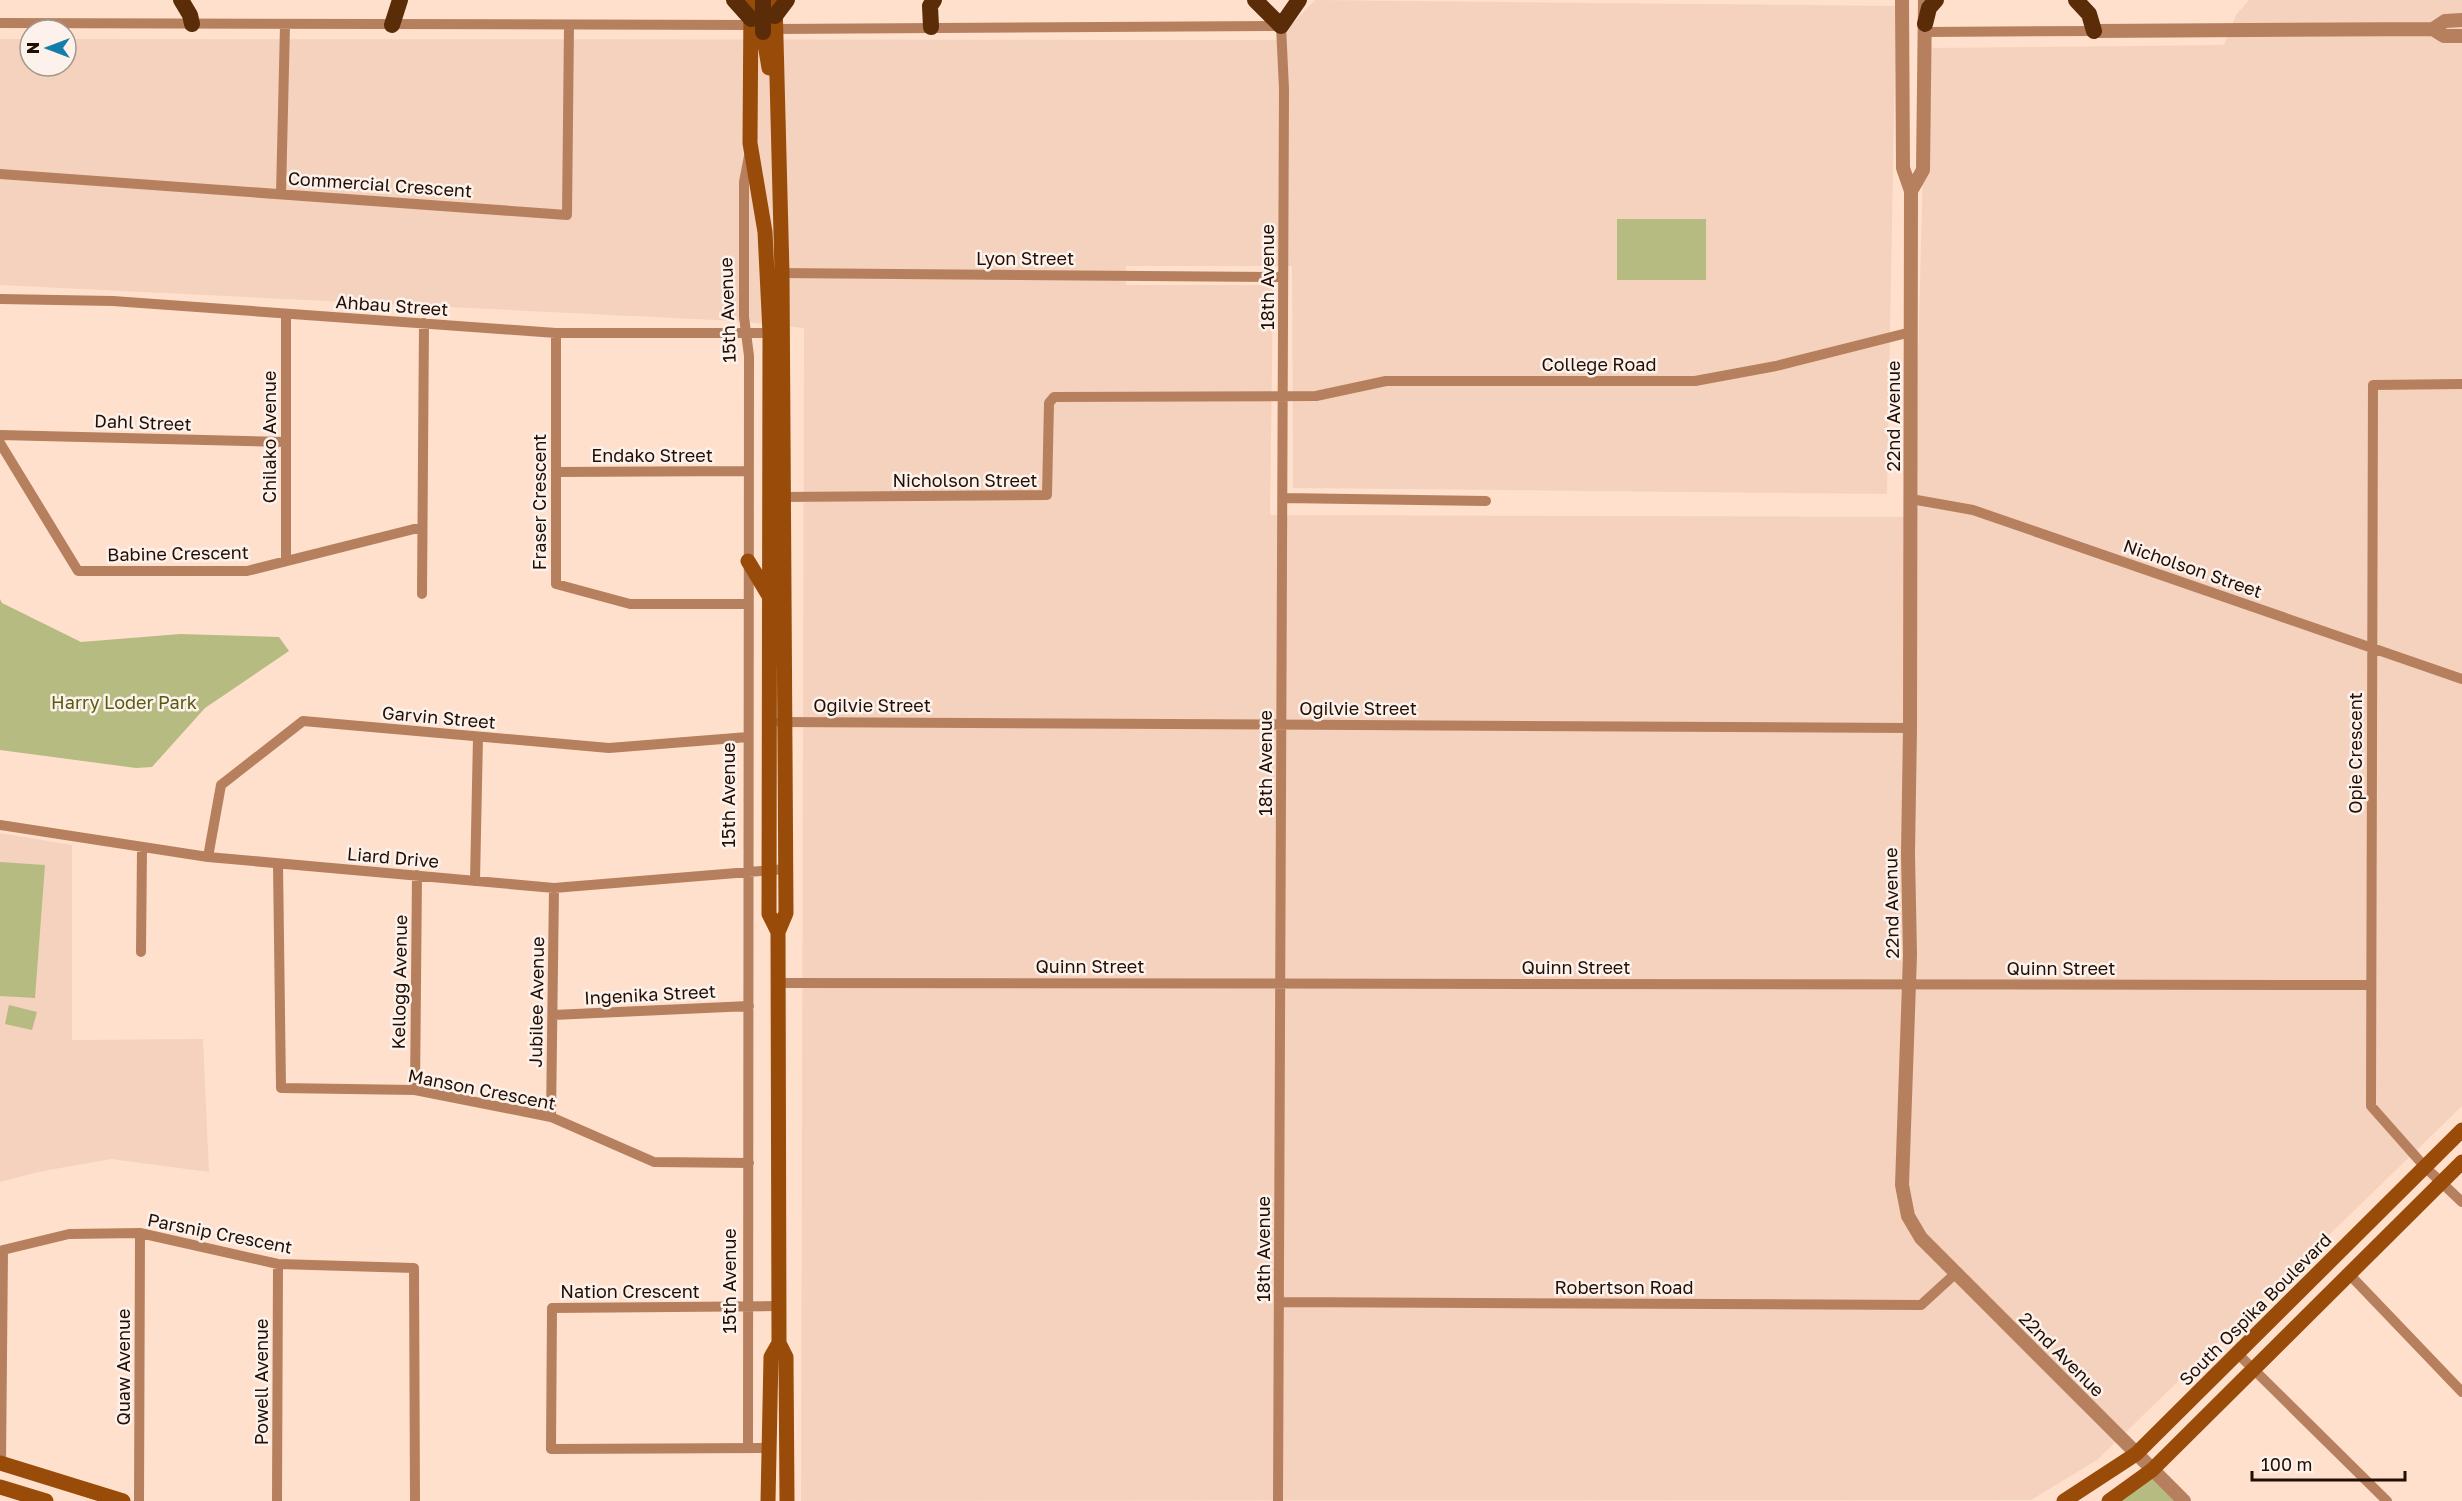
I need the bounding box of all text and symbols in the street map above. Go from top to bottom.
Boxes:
north arrow [18,18,78,78]
text: N [23,42,43,54]
street label: Commercial Crescent [287,167,473,201]
street label: 18th Avenue [1256,224,1278,330]
street label: Lyon Street [976,247,1074,269]
street label: 15th Avenue [714,257,740,363]
street label: Ahbau Street [335,290,449,320]
street label: College Road [1542,353,1656,375]
street label: 22nd Avenue [1882,360,1904,472]
street label: Chilako Avenue [258,371,280,503]
street label: Dahl Street [94,409,192,435]
street label: Fraser Crescent [528,434,550,570]
street label: Endako Street [591,444,713,466]
street label: Nicholson Street [892,469,1038,491]
street label: Nicholson Street [2121,534,2265,602]
street label: Babine Crescent [107,541,249,565]
park label: Harry Loder Park [51,691,197,713]
street label: Opie Crescent [2344,692,2366,814]
street label: Ogilvie Street [813,694,931,716]
street label: Ogilvie Street [1299,697,1417,719]
street label: Garvin Street [381,701,497,733]
street label: 18th Avenue [1254,710,1276,816]
street label: 15th Avenue [717,742,739,848]
street label: Liard Drive [346,842,440,872]
street label: 22nd Avenue [1879,847,1903,959]
street label: Kellogg Avenue [387,914,411,1050]
street label: Jubilee Avenue [524,936,548,1068]
street label: Quinn Street [1036,955,1144,977]
street label: Quinn Street [1522,956,1630,978]
street label: Quinn Street [2007,957,2115,979]
street label: Ingenika Street [583,980,717,1008]
street label: Manson Crescent [406,1064,558,1114]
street label: 18th Avenue [1252,1196,1274,1302]
street label: Parsnip Crescent [146,1208,294,1258]
street label: 15th Avenue [718,1228,740,1334]
street label: South Ospika Boulevard [2174,1228,2336,1390]
street label: Robertson Road [1555,1276,1693,1298]
street label: Nation Crescent [560,1280,700,1302]
street label: 22nd Avenue [2015,1307,2109,1401]
street label: Quaw Avenue [112,1309,134,1425]
street label: Powell Avenue [250,1319,272,1445]
scale bar [2252,1444,2405,1482]
text: 100 m [2261,1453,2312,1475]

